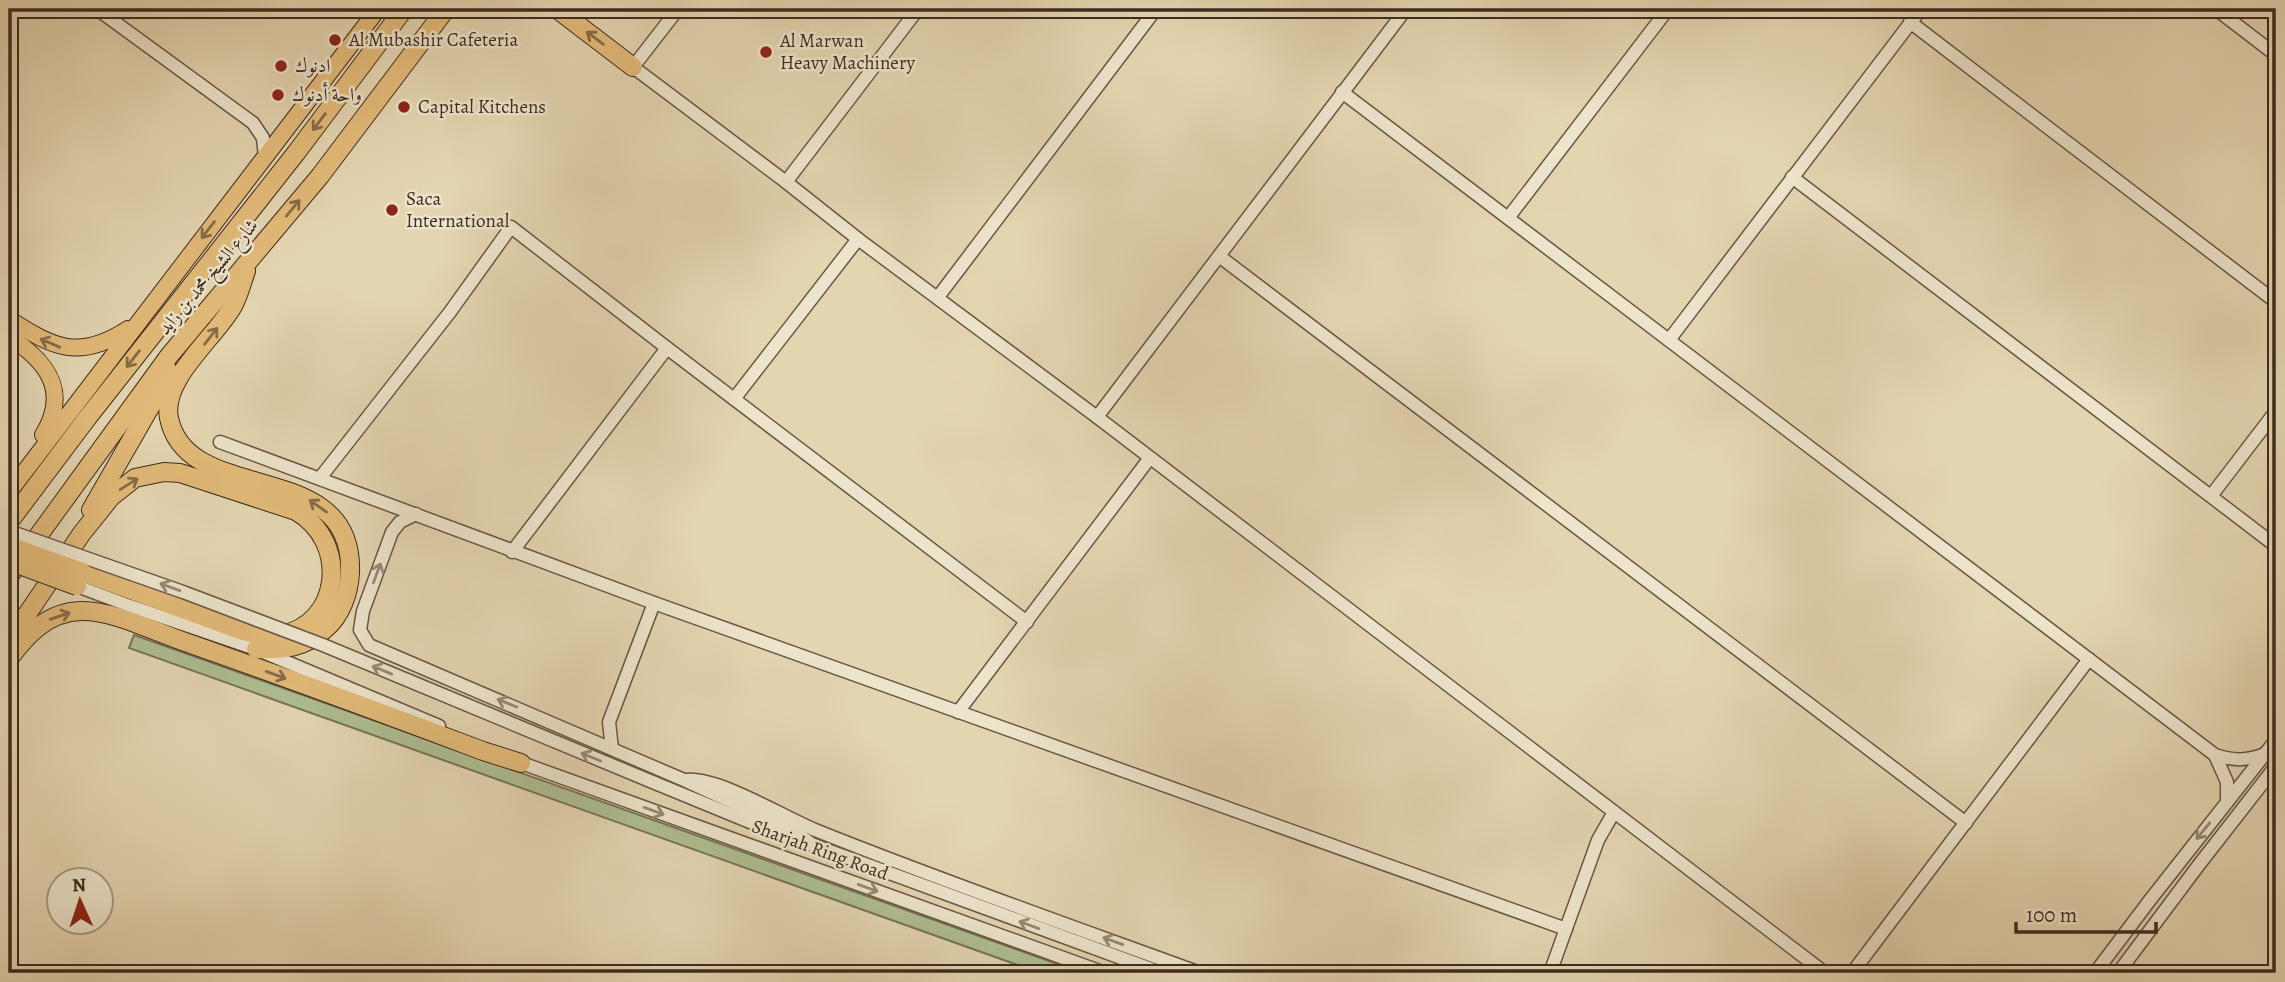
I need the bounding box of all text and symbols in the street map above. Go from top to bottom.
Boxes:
place label: Al Mubashir Cafeteria [348,27,518,53]
place label: Al Marwan Heavy Machinery [779,28,915,76]
one-way arrow [586,30,605,45]
marker: Al Mubashir Cafeteria [327,32,343,48]
marker: Al Marwan Heavy Machinery [758,44,774,60]
place label: ادنوك [295,53,330,79]
marker: ادنوك [273,58,289,74]
place label: واحة أدنوك [292,82,362,108]
marker: واحة أدنوك [270,87,286,103]
place label: Capital Kitchens [418,94,546,120]
marker: Capital Kitchens [396,99,412,115]
one-way arrow [312,112,326,131]
place label: Saca International [406,186,510,234]
one-way arrow [285,200,301,218]
marker: Saca International [384,202,400,218]
street label: شارع الشيخ محمد بن زايد [152,213,267,343]
one-way arrow [201,221,216,239]
one-way arrow [203,328,218,346]
one-way arrow [40,335,61,348]
one-way arrow [126,350,141,368]
one-way arrow [118,476,138,490]
one-way arrow [309,499,328,513]
one-way arrow [372,562,384,584]
one-way arrow [159,580,181,592]
one-way arrow [48,609,70,621]
one-way arrow [371,662,393,675]
one-way arrow [264,670,286,683]
one-way arrow [497,696,518,709]
one-way arrow [581,750,603,763]
one-way arrow [643,805,665,818]
street label: Sharjah Ring Road [748,813,893,887]
one-way arrow [2195,822,2211,840]
north arrow [46,866,116,936]
text: N [72,872,87,898]
one-way arrow [857,883,879,895]
scale bar [2016,891,2156,935]
text: 100 m [2026,901,2077,929]
one-way arrow [1018,918,1040,930]
one-way arrow [1102,934,1124,946]

